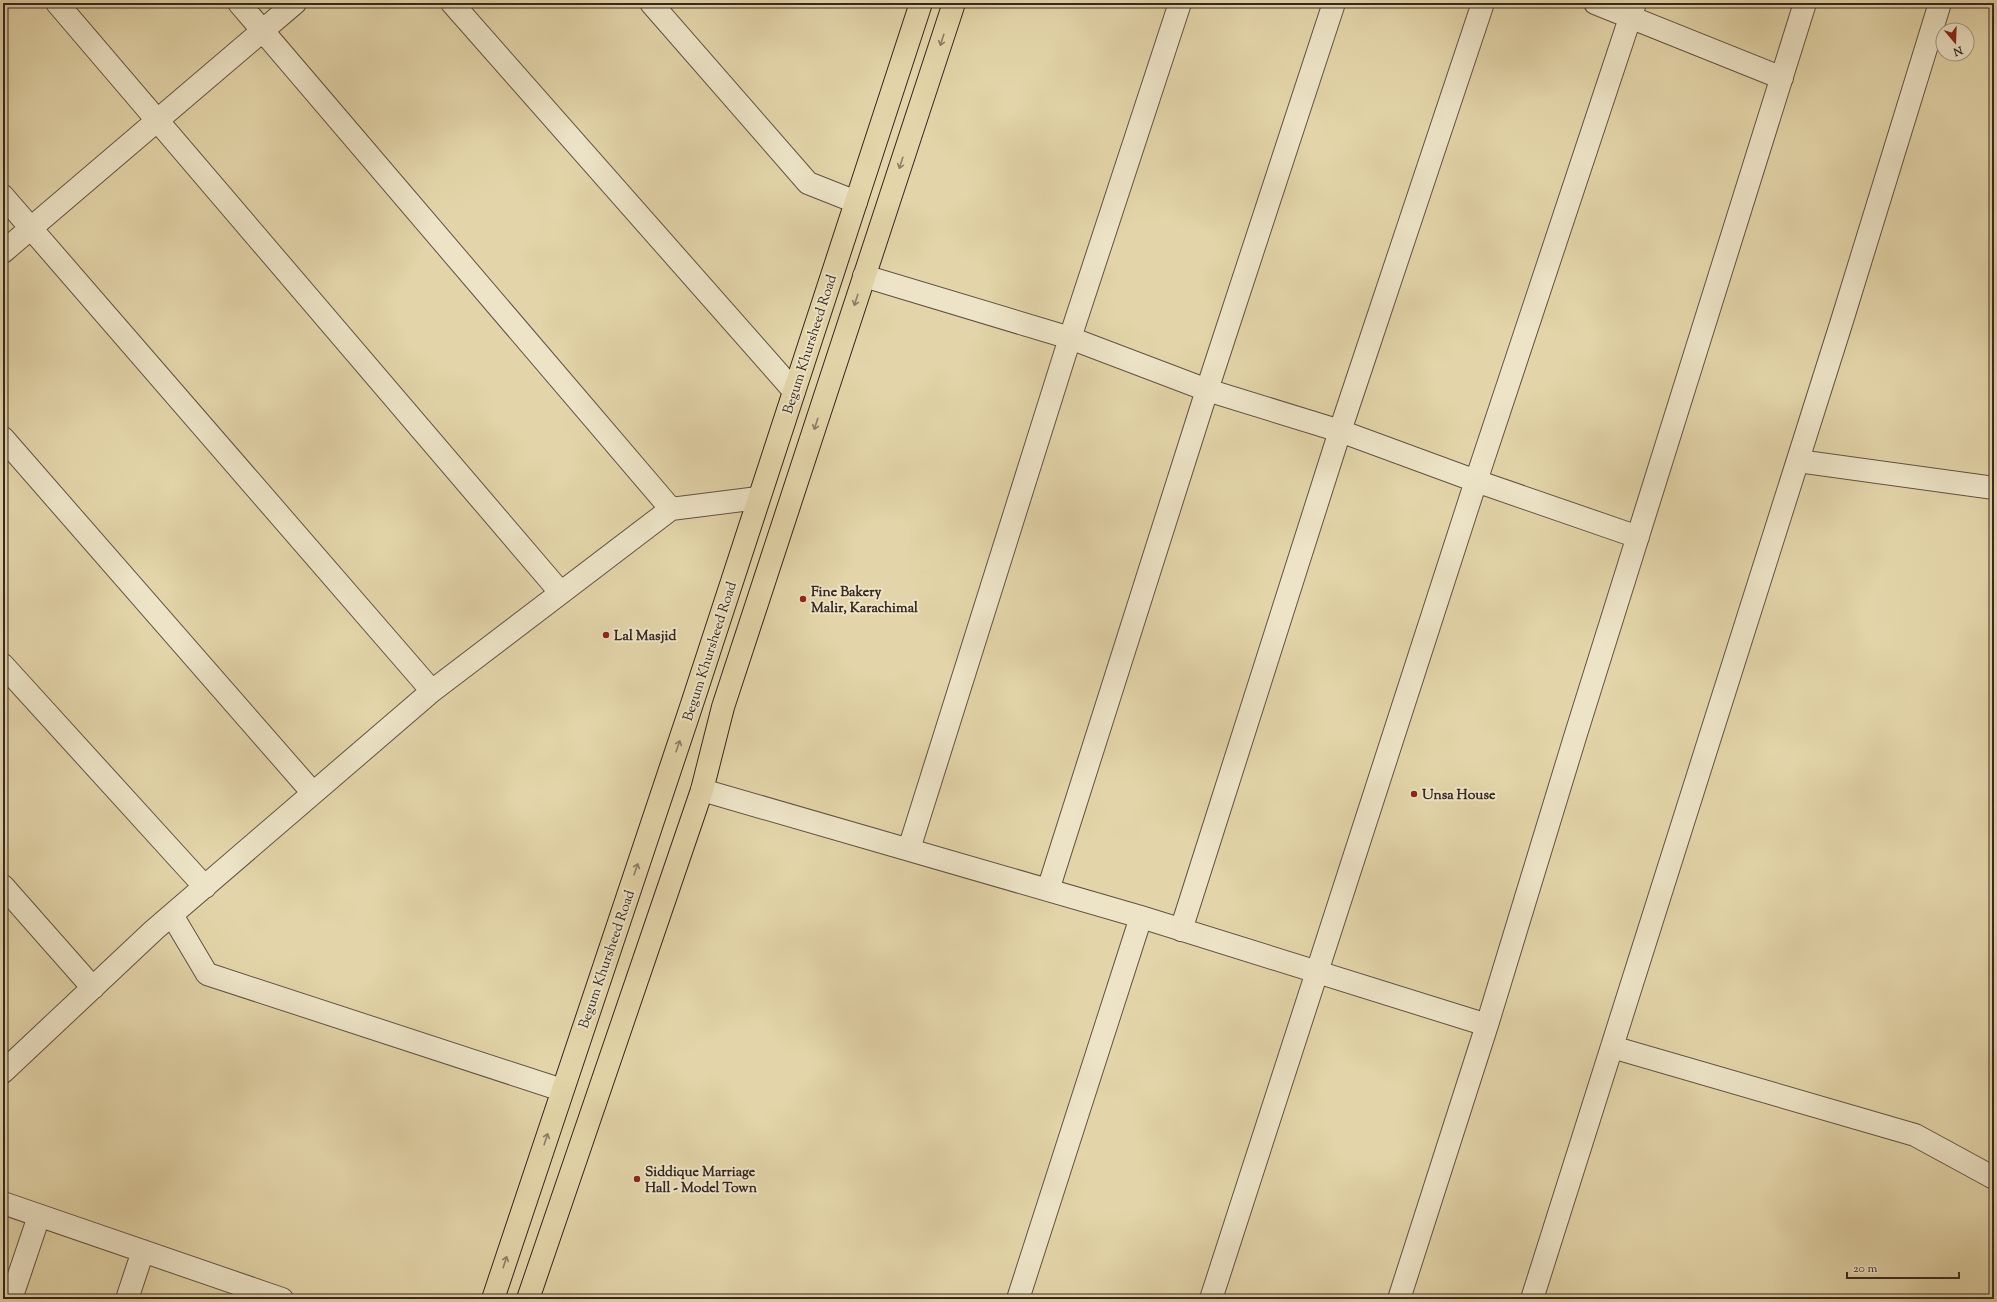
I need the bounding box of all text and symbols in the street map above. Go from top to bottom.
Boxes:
north arrow [1935,22,1975,62]
one-way arrow [938,33,945,46]
text: N [1951,41,1966,60]
one-way arrow [897,157,905,169]
street label: Begum Khursheed Road [779,272,843,417]
one-way arrow [852,294,860,306]
one-way arrow [812,417,819,430]
street label: Begum Khursheed Road [679,579,743,724]
place label: Fine Bakery Malir, Karachimal [811,583,918,619]
marker: Fine Bakery Malir, Karachimal [798,594,808,604]
place label: Lal Masjid [614,627,676,647]
marker: Lal Masjid [601,630,611,640]
one-way arrow [674,740,682,752]
place label: Unsa House [1422,786,1496,806]
marker: Unsa House [1409,789,1419,799]
one-way arrow [633,864,641,876]
street label: Begum Khursheed Road [575,888,641,1032]
one-way arrow [543,1133,551,1145]
place label: Siddique Marriage Hall - Model Town [645,1163,758,1199]
marker: Siddique Marriage Hall - Model Town [632,1174,642,1184]
scale bar [1847,1254,1959,1280]
one-way arrow [502,1256,510,1268]
text: 20 m [1853,1260,1878,1278]

